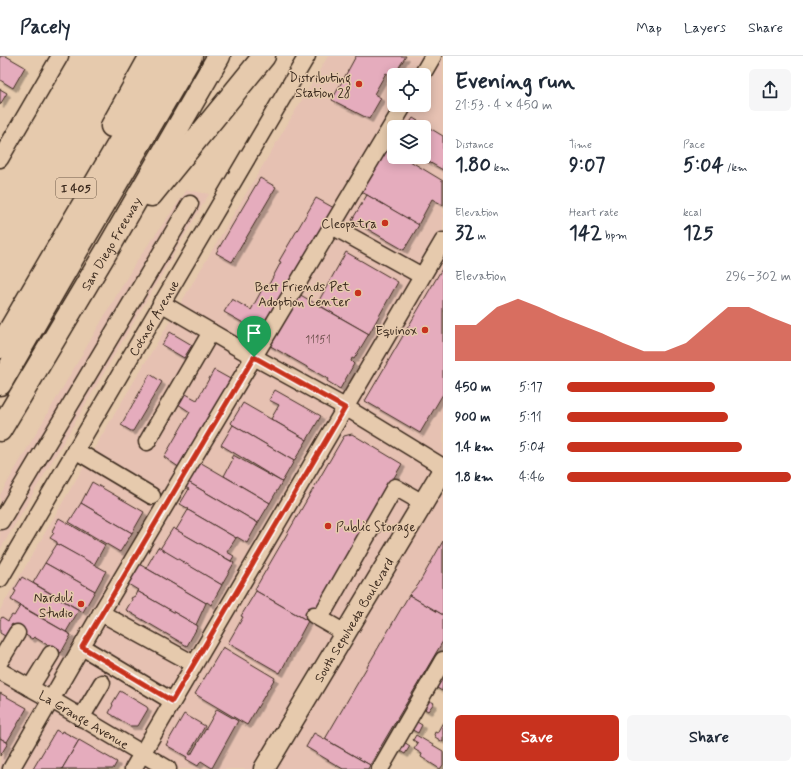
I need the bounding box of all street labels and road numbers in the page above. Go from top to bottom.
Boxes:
road number: I 405 [56,178,96,198]
street label: San Diego Freeway [78,194,146,294]
street label: Cotner Avenue [126,277,184,360]
street label: South Sepulveda Boulevard [311,555,398,686]
street label: La Grange Avenue [35,687,132,754]

